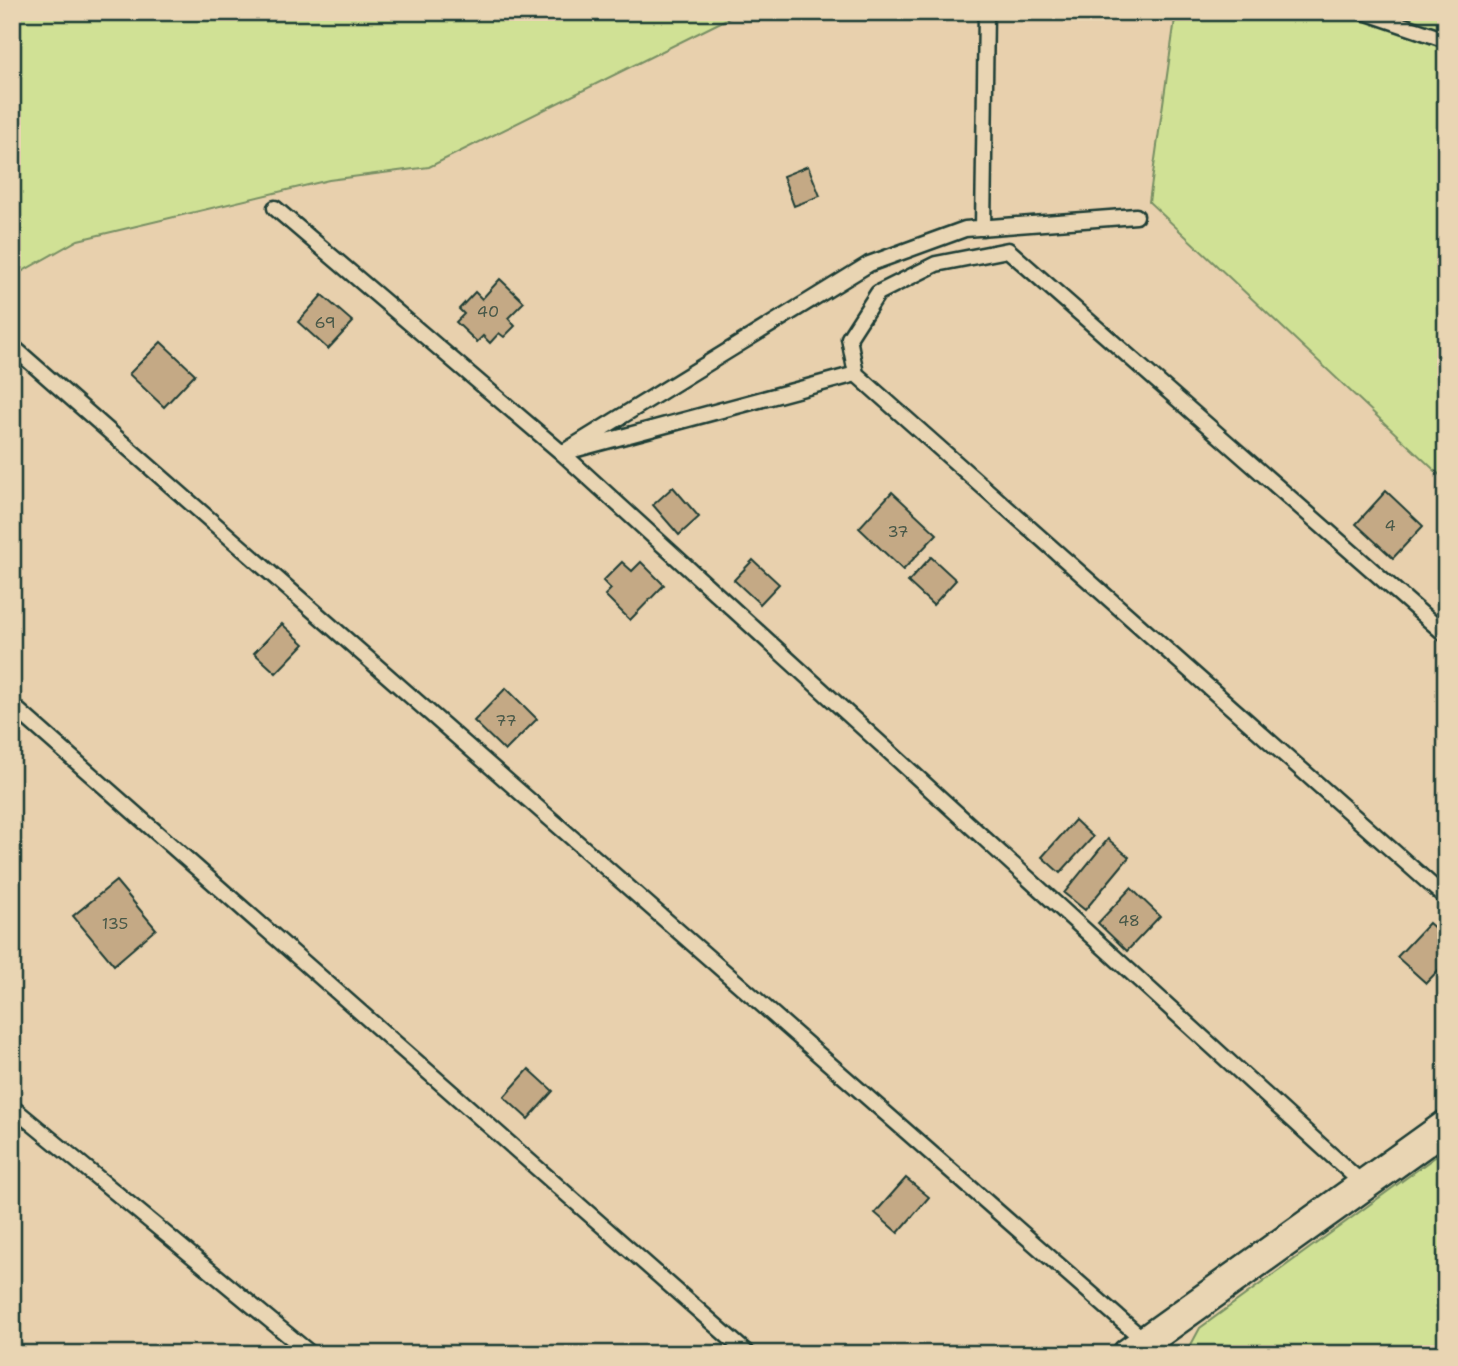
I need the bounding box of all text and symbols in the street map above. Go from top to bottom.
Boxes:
house number: 40 [477,301,499,322]
house number: 69 [314,312,336,333]
house number: 4 [1384,515,1396,536]
house number: 37 [887,521,909,542]
house number: 77 [495,710,517,731]
house number: 48 [1118,910,1140,931]
house number: 135 [102,913,128,934]

